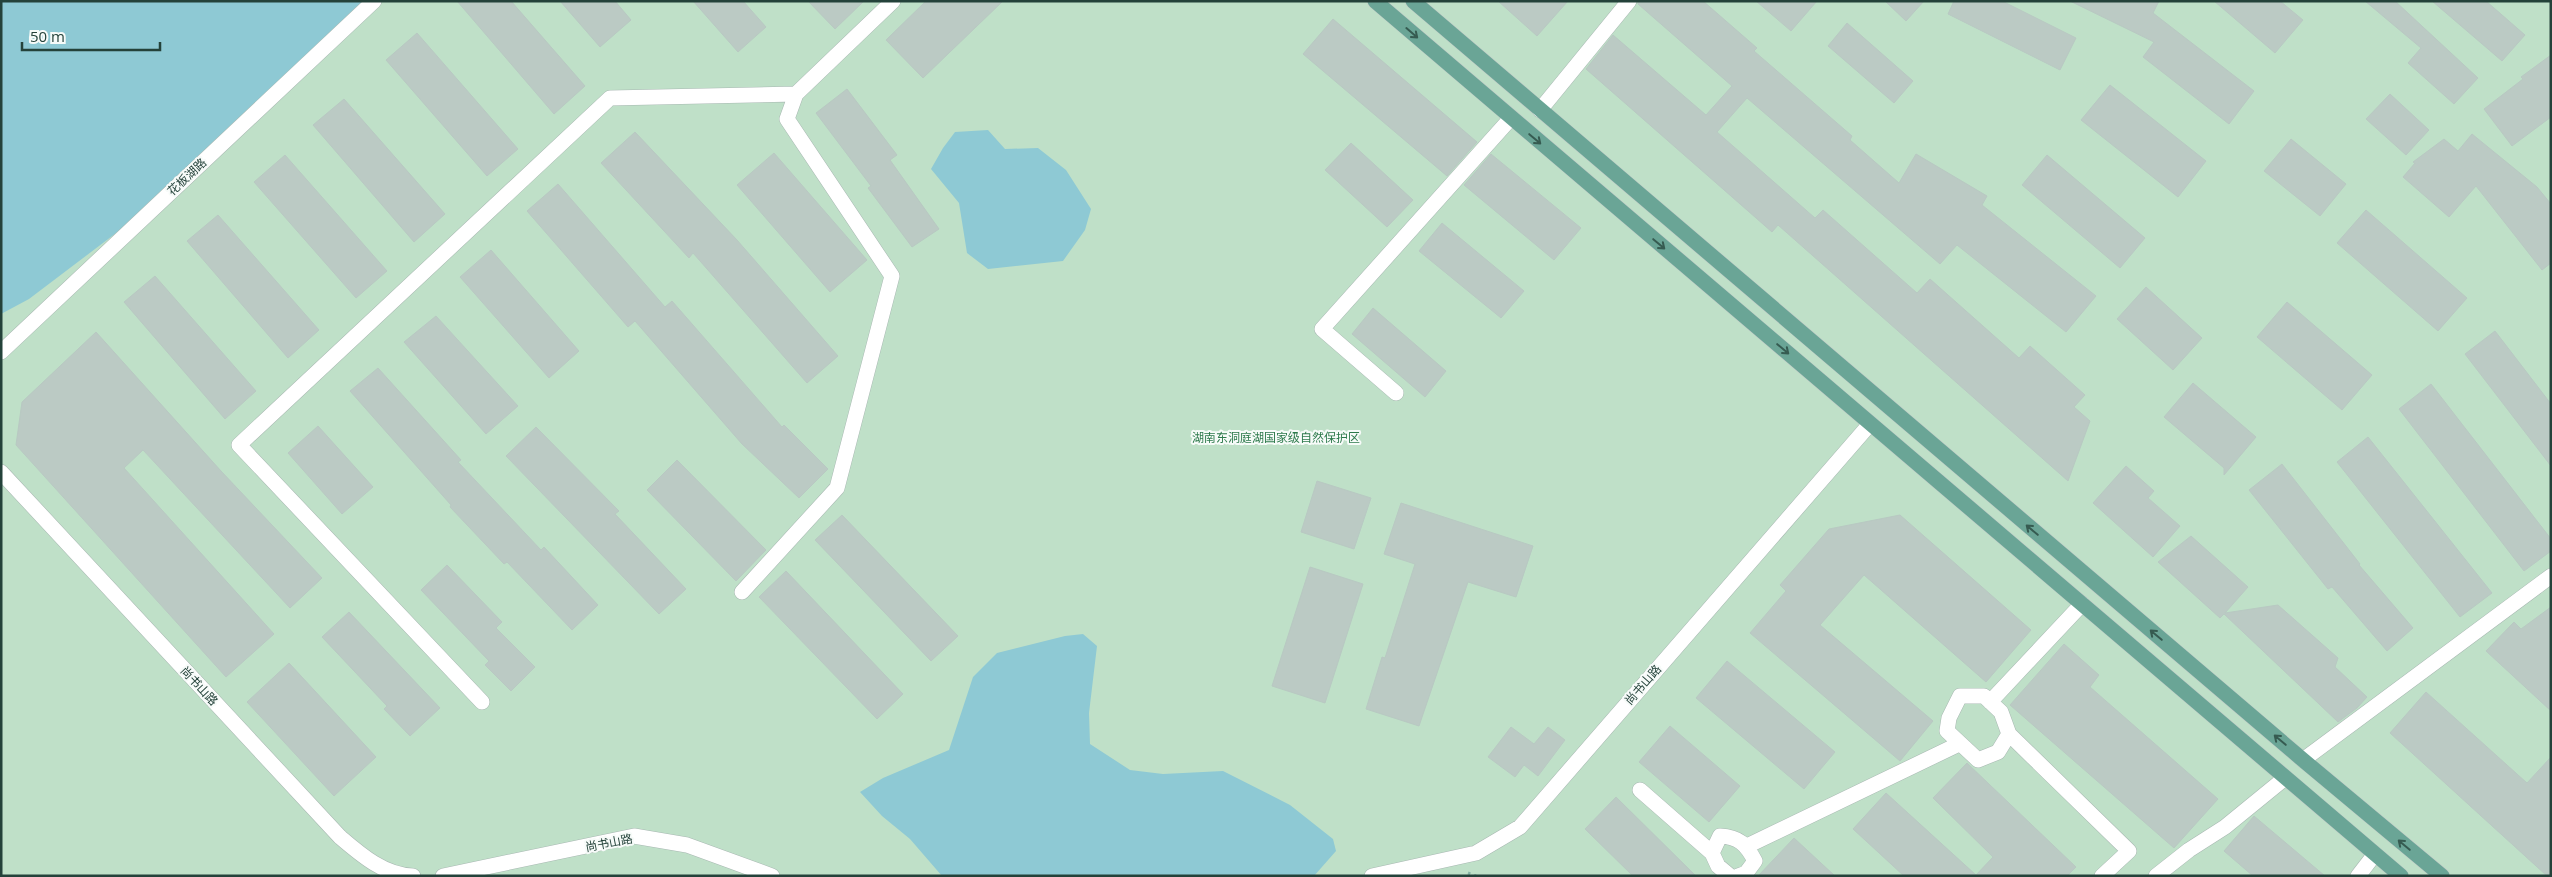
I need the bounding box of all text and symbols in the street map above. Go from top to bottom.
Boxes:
scale bar [22,20,160,52]
text: 50 m [30,26,65,46]
one-way arrow [1405,27,1418,39]
one-way arrow [1529,133,1542,144]
street label: 花板湖路 [163,154,210,199]
one-way arrow [1652,238,1665,249]
one-way arrow [1776,344,1789,355]
park label: 湖南东洞庭湖国家级自然保护区 [1192,429,1360,446]
one-way arrow [2026,524,2039,535]
one-way arrow [2150,630,2163,641]
street label: 尚书山路 [1620,661,1665,708]
street label: 尚书山路 [177,662,222,709]
one-way arrow [2273,735,2286,746]
street label: 尚书山路 [584,830,634,855]
one-way arrow [2398,839,2411,850]

